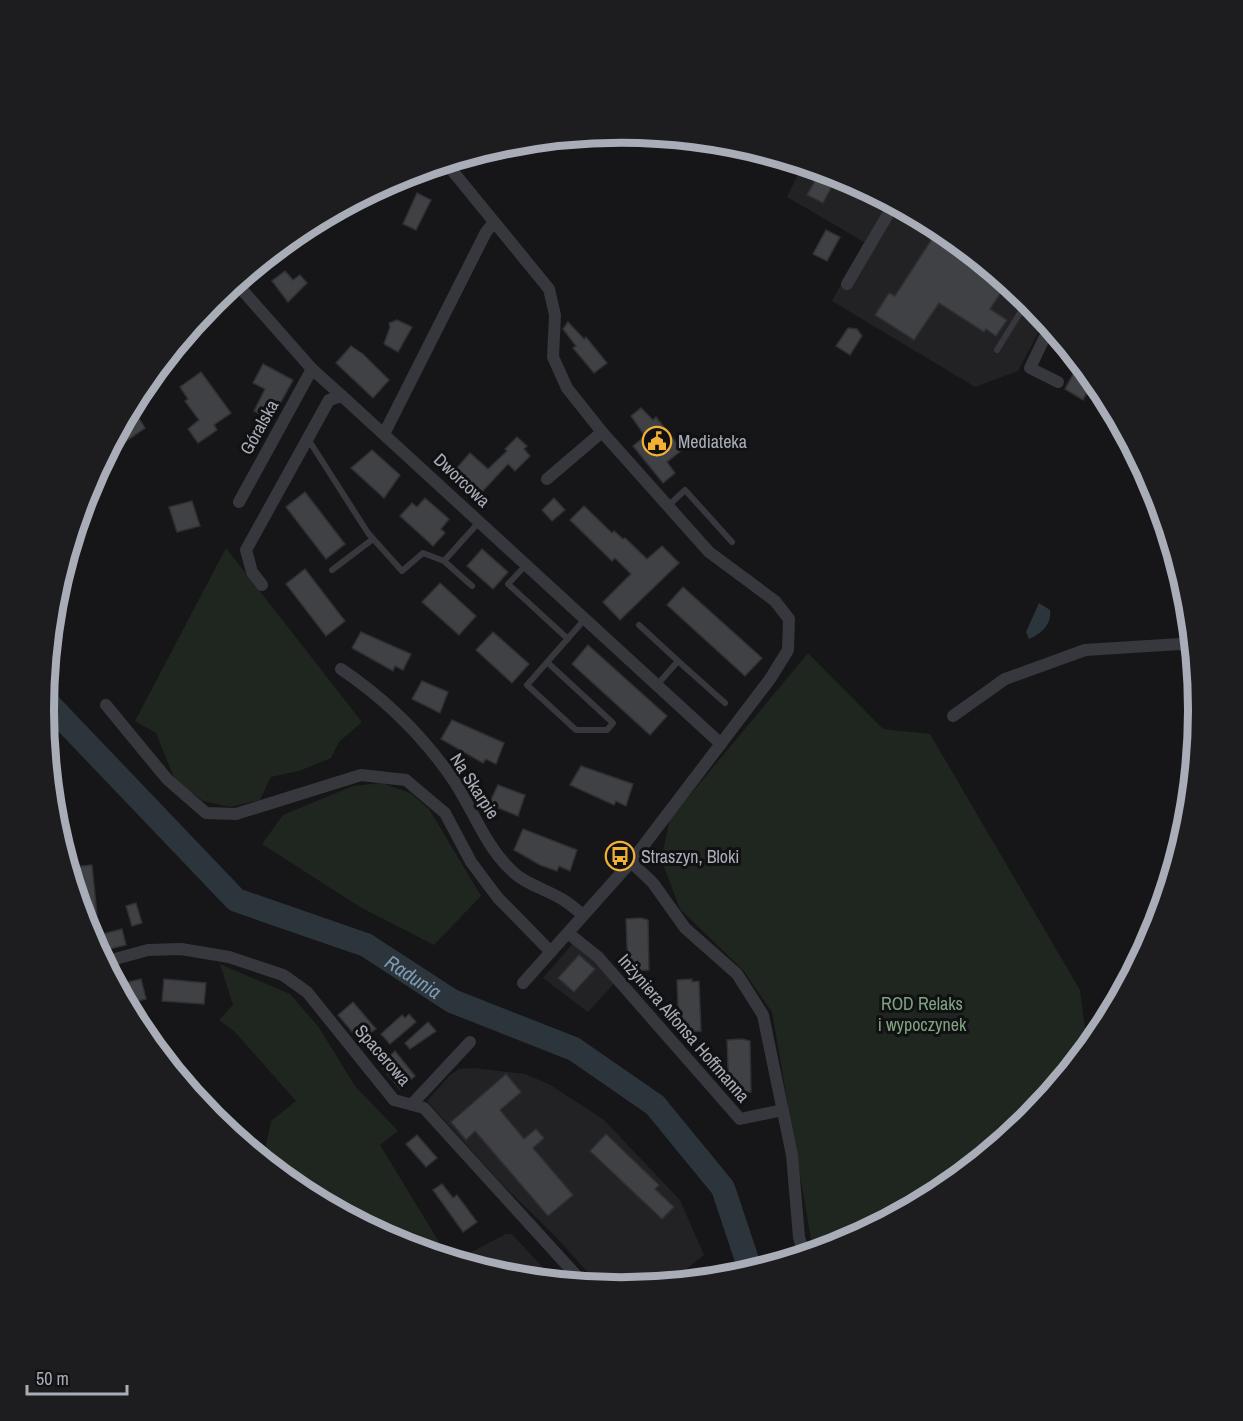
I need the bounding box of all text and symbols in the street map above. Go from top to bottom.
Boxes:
street label: Góralska [234,395,284,459]
public building icon: Mediateka [641,425,673,457]
place label: Mediateka [678,429,747,454]
street label: Dworcowa [428,447,496,513]
street label: Na Skarpie [444,748,506,824]
bus stop icon: Straszyn, Bloki [604,840,636,872]
place label: Straszyn, Bloki [641,844,739,869]
water label: Radunia [380,948,447,1004]
street label: Inżyniera Alfonsa Hoffmanna [612,948,756,1108]
park label: ROD Relaks i wypoczynek [878,991,967,1037]
street label: Spacerowa [349,1019,417,1091]
scale bar [27,1358,128,1396]
text: 50 m [36,1366,69,1391]

